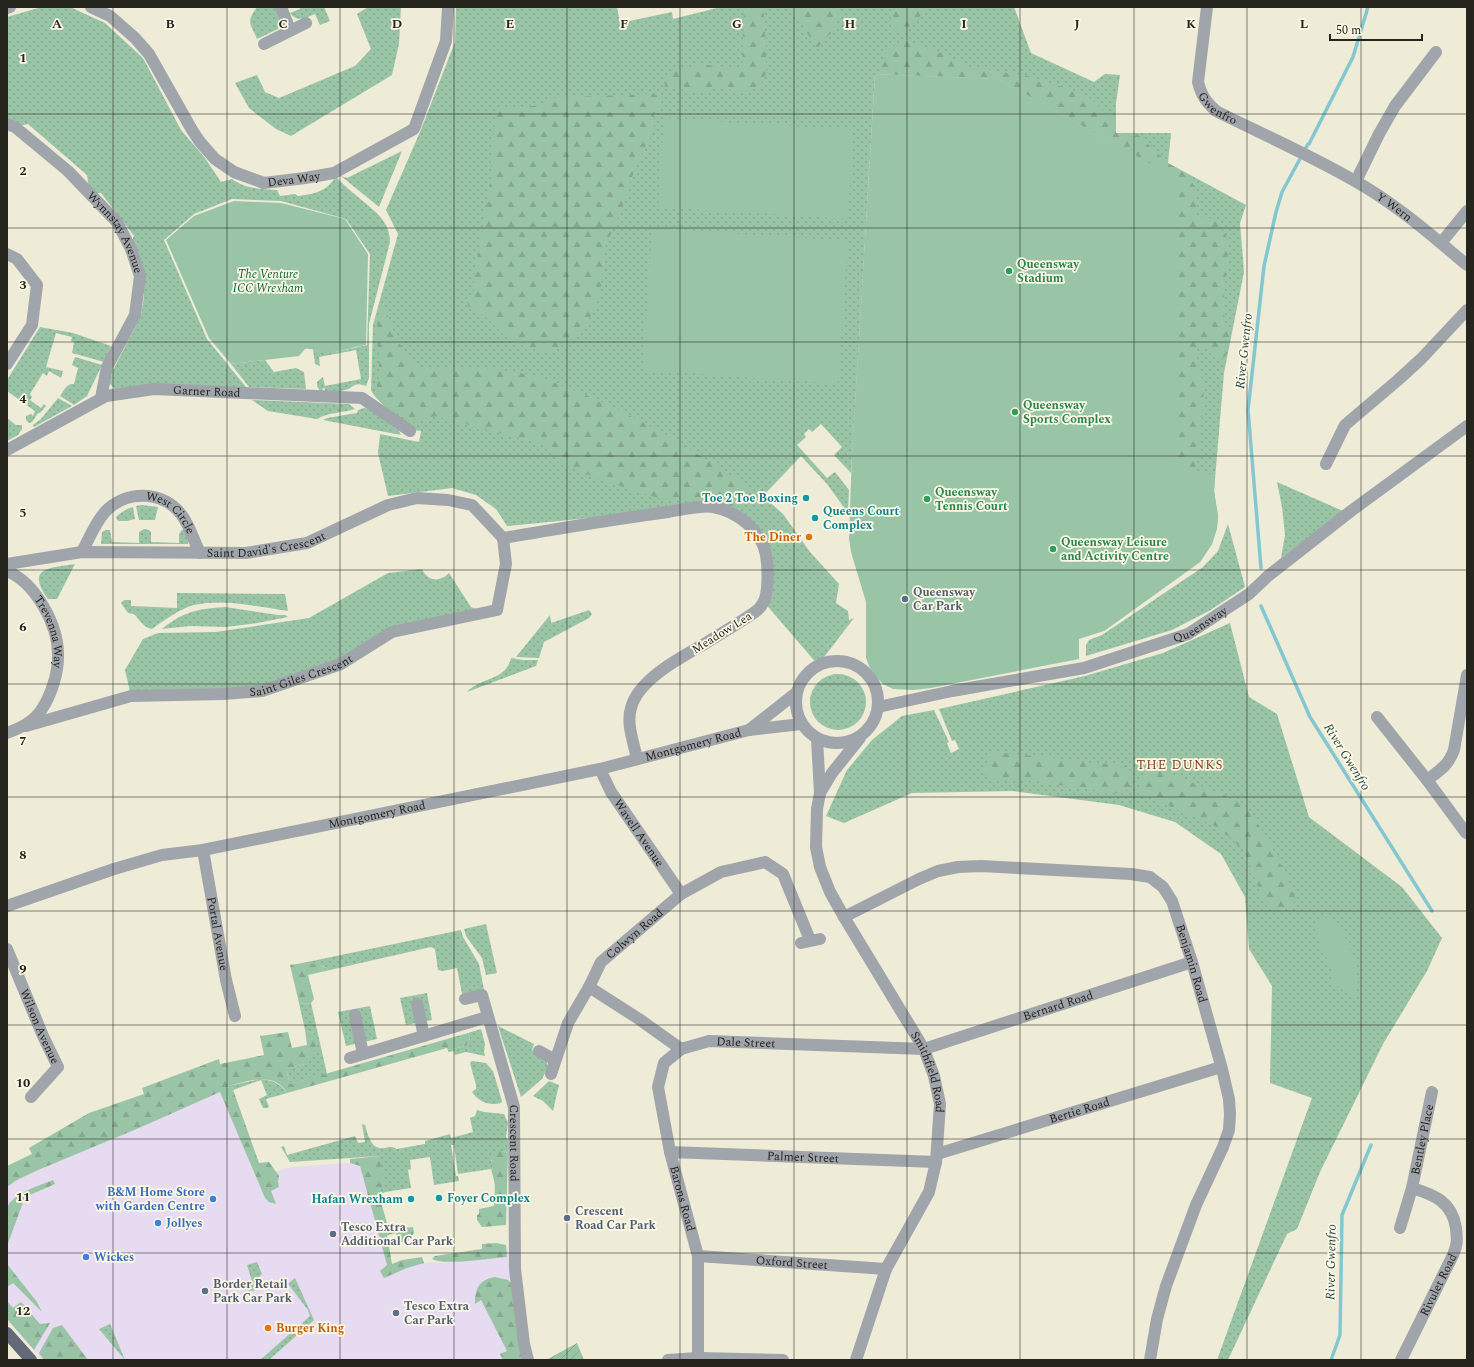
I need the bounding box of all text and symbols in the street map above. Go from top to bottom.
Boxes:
text: A [52,14,62,34]
text: B [165,14,175,34]
text: C [278,14,288,34]
text: D [392,14,402,34]
text: E [506,14,515,34]
text: F [620,14,628,34]
text: G [732,14,742,34]
text: H [845,14,856,34]
text: I [961,14,967,34]
text: J [1074,14,1080,34]
text: K [1186,14,1196,34]
text: L [1300,14,1308,34]
scale bar [1330,16,1422,42]
text: 50 m [1336,21,1361,40]
text: 1 [19,48,27,68]
street label: Gwenfro [1193,88,1241,130]
text: 2 [19,161,27,181]
street label: Deva Way [266,166,323,192]
street label: Wynnstay Avenue [83,187,148,276]
street label: Y Wern [1372,187,1417,226]
place label: Queensway Stadium [1017,255,1080,288]
park label: The Venture ICC Wrexham [233,265,304,298]
marker: Queensway Stadium [1004,266,1014,276]
text: 3 [19,275,27,295]
water label: River Gwenfro [1230,312,1258,390]
street label: Garner Road [173,380,241,402]
text: 4 [19,389,27,409]
place label: Queensway Sports Complex [1023,396,1111,429]
marker: Queensway Sports Complex [1010,407,1020,417]
place label: Queensway Tennis Court [935,483,1008,516]
street label: West Circle [145,486,200,537]
place label: Toe 2 Toe Boxing [702,489,798,508]
marker: Toe 2 Toe Boxing [801,493,811,503]
marker: Queensway Tennis Court [922,494,932,504]
place label: Queens Court Complex [823,502,900,535]
text: 5 [19,503,27,523]
marker: Queens Court Complex [810,513,820,523]
street label: Saint David's Crescent [207,526,329,563]
place label: The Diner [744,528,802,547]
marker: The Diner [804,532,814,542]
place label: Queensway Leisure and Activity Centre [1061,533,1169,566]
marker: Queensway Leisure and Activity Centre [1048,544,1058,554]
place label: Queensway Car Park [913,583,976,616]
street label: Trevenna Way [29,591,68,670]
marker: Queensway Car Park [900,594,910,604]
street label: Queensway [1170,601,1232,648]
street label: Meadow Lea [688,607,756,659]
text: 6 [19,617,27,637]
street label: Saint Giles Crescent [249,649,357,701]
water label: River Gwenfro [1318,719,1376,795]
street label: Montgomery Road [643,723,744,766]
text: 7 [19,731,27,751]
district label: THE DUNKS [1137,755,1223,775]
street label: Montgomery Road [327,795,428,834]
street label: Wavell Avenue [609,795,669,871]
text: 8 [19,845,27,865]
street label: Portal Avenue [202,895,234,972]
street label: Colwyn Road [601,903,668,964]
street label: Benjamin Road [1171,921,1213,1005]
text: 9 [19,959,27,979]
street label: Bernard Road [1020,985,1096,1026]
street label: Wilson Avenue [15,986,65,1067]
street label: Smithfield Road [906,1027,950,1114]
street label: Dale Street [716,1032,776,1053]
text: 10 [16,1073,30,1093]
street label: Bertie Road [1047,1092,1112,1129]
street label: Bentley Place [1405,1102,1439,1177]
street label: Crescent Road [504,1104,524,1182]
street label: Palmer Street [766,1146,839,1168]
street label: Barons Road [665,1164,701,1234]
place label: B&M Home Store with Garden Centre [95,1183,205,1216]
text: 11 [16,1187,30,1207]
place label: Foyer Complex [447,1189,531,1208]
place label: Hafan Wrexham [312,1190,403,1209]
marker: Foyer Complex [434,1193,444,1203]
marker: B&M Home Store with Garden Centre [208,1194,218,1204]
marker: Hafan Wrexham [406,1194,416,1204]
place label: Crescent Road Car Park [575,1202,657,1235]
marker: Crescent Road Car Park [562,1213,572,1223]
place label: Jollyes [166,1214,202,1233]
marker: Jollyes [153,1218,163,1228]
place label: Tesco Extra Additional Car Park [341,1218,454,1251]
water label: River Gwenfro [1320,1224,1342,1300]
marker: Tesco Extra Additional Car Park [328,1229,338,1239]
place label: Wickes [94,1248,134,1267]
street label: Rivulet Road [1415,1250,1462,1319]
street label: Oxford Street [755,1251,828,1274]
marker: Wickes [81,1252,91,1262]
place label: Border Retail Park Car Park [213,1275,293,1308]
marker: Border Retail Park Car Park [200,1286,210,1296]
place label: Tesco Extra Car Park [404,1297,470,1330]
text: 12 [16,1301,30,1321]
marker: Tesco Extra Car Park [391,1308,401,1318]
place label: Burger King [276,1319,344,1338]
marker: Burger King [263,1323,273,1333]

